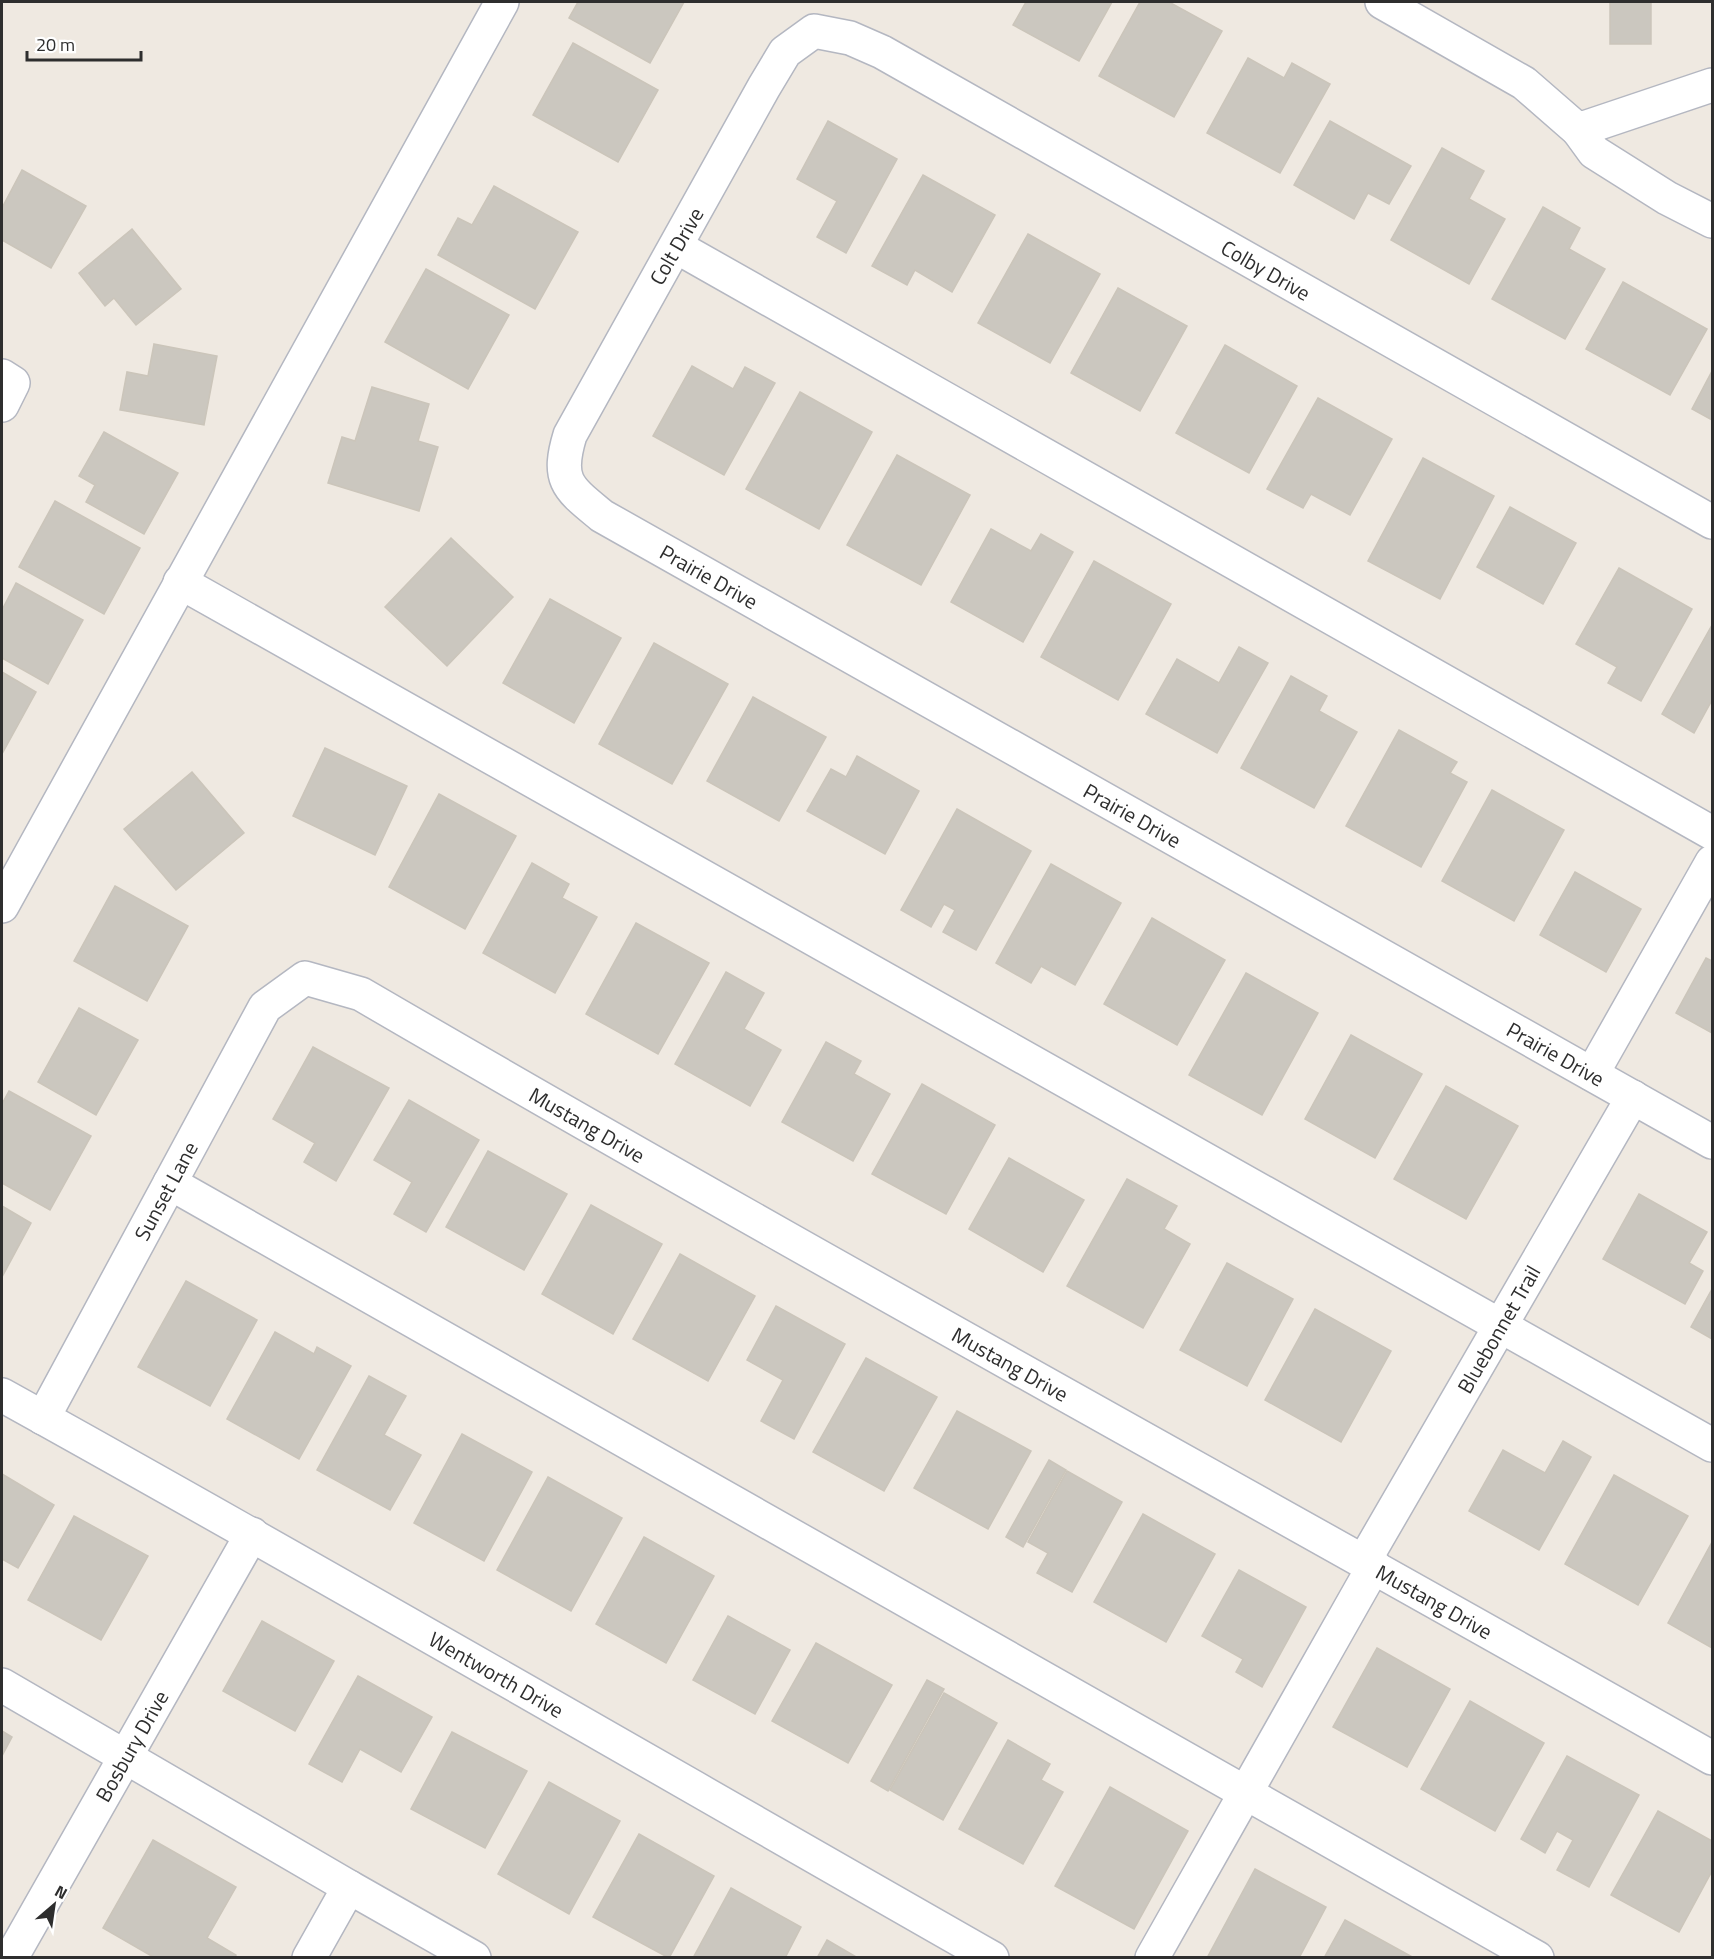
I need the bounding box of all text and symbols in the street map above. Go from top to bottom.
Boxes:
scale bar [27,24,141,62]
text: 20 m [36,31,75,58]
street label: Colt Drive [641,201,711,291]
street label: Colby Drive [1215,231,1317,309]
street label: Prairie Drive [654,536,764,617]
street label: Prairie Drive [1078,775,1187,856]
street label: Prairie Drive [1501,1013,1611,1094]
street label: Mustang Drive [523,1079,651,1171]
street label: Sunset Lane [126,1136,206,1246]
street label: Bluebonnet Trail [1449,1259,1548,1399]
street label: Mustang Drive [946,1318,1074,1409]
street label: Mustang Drive [1370,1556,1498,1647]
street label: Wentworth Drive [423,1623,570,1726]
street label: Bosbury Drive [87,1684,176,1808]
north arrow [24,1875,84,1935]
text: N [51,1879,72,1905]

